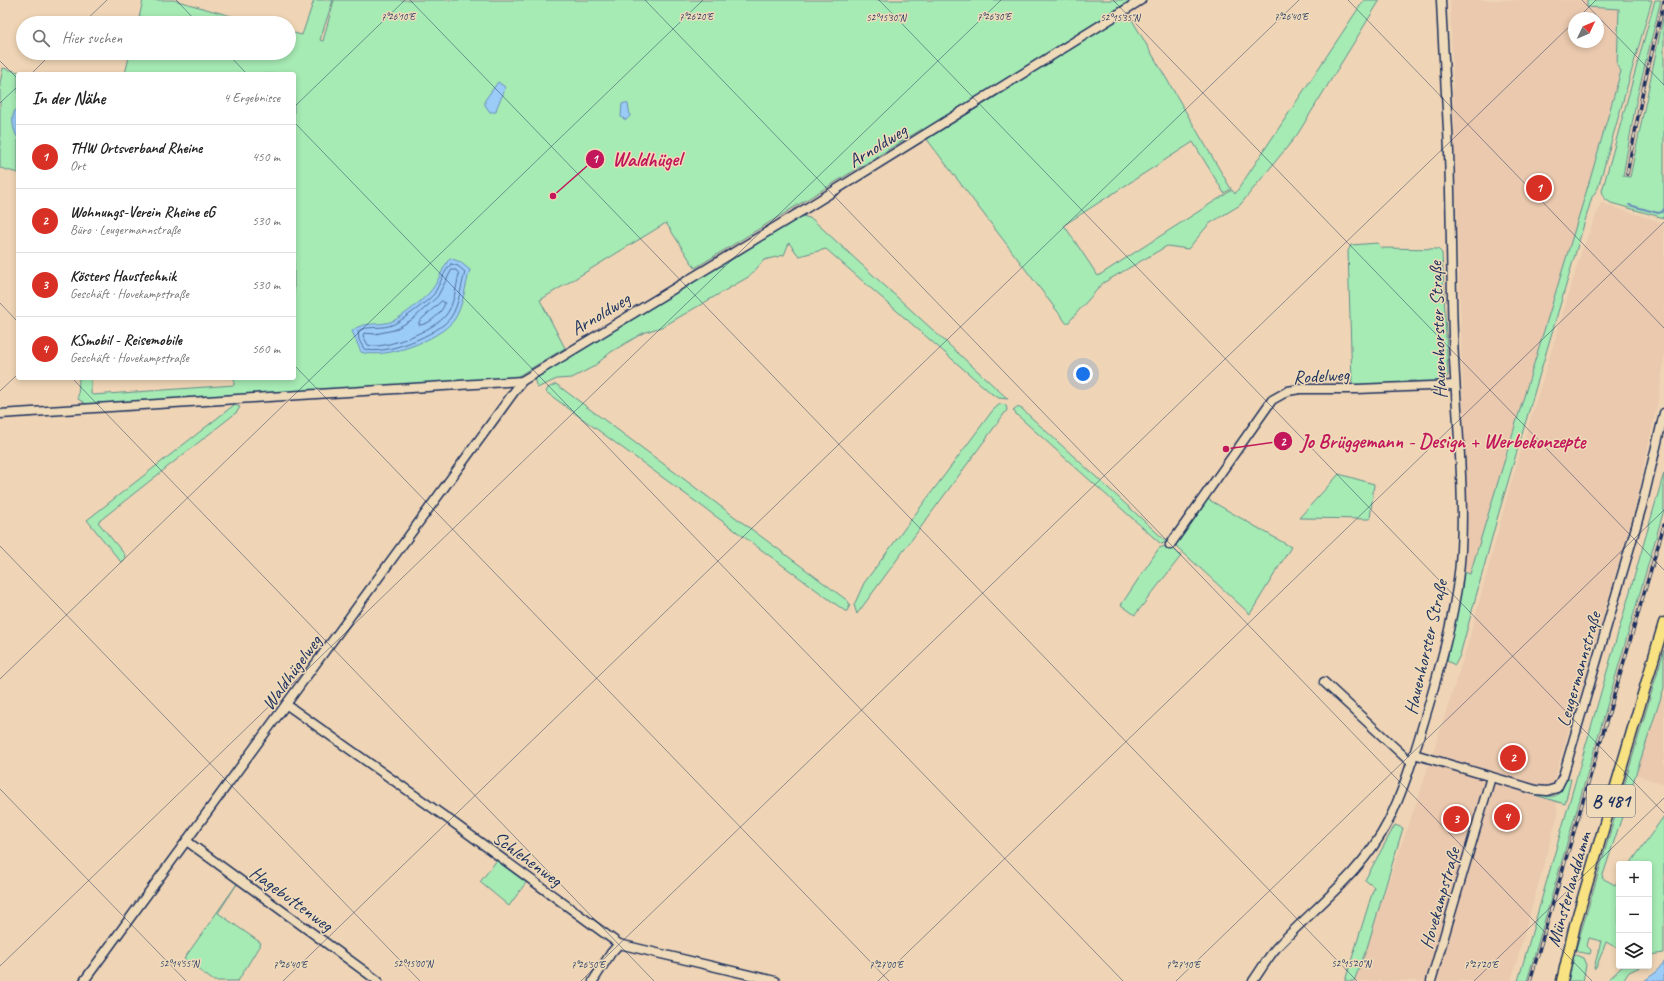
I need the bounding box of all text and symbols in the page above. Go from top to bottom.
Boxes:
text: 7°26'10"E [381,10,417,23]
text: 7°26'20"E [679,10,715,23]
text: 7°26'30"E [977,10,1013,23]
text: 7°26'40"E [1274,10,1310,23]
text: 52°15'30"N [866,11,908,24]
text: 52°15'35"N [1100,11,1142,24]
north arrow [1568,12,1604,48]
search box [16,16,296,60]
icon: search [30,27,52,49]
text: Hier suchen [62,29,122,48]
text: In der Nähe [32,88,105,109]
text: 4 Ergebnisse [224,90,280,106]
street label: Arnoldweg [844,118,912,173]
text: THW Ortsverband Rheine [70,139,202,158]
callout: Waldhügel [585,143,690,175]
text: Waldhügel [612,147,685,172]
text: 1 [42,149,48,165]
text: 450 m [252,149,280,165]
text: 1 [592,151,599,167]
text: Ort [70,158,85,174]
pin: 1 [1526,173,1552,203]
text: Wohnungs-Verein Rheine eG [70,203,215,222]
text: 2 [42,213,48,229]
text: 530 m [252,213,280,229]
text: Büro · Leugermannstraße [70,222,180,238]
street label: Hauenhorster Straße [1424,259,1452,399]
text: Kösters Haustechnik [70,267,176,286]
text: 3 [42,277,48,293]
text: 530 m [252,277,280,293]
text: Geschäft · Hovekampstraße [70,286,189,302]
street label: Arnoldweg [567,286,636,341]
text: KSmobil - Reisemobile [70,331,182,350]
text: 4 [42,341,48,357]
text: 560 m [252,341,280,357]
text: Geschäft · Hovekampstraße [70,350,189,366]
street label: Rodelweg [1292,362,1351,389]
your location [1073,364,1093,384]
callout: Jo Brüggemann - Design + Werbekonzepte [1273,425,1594,457]
text: Jo Brüggemann - Design + Werbekonzepte [1299,429,1587,454]
text: 2 [1280,434,1287,450]
street label: Hauenhorster Straße [1399,576,1454,717]
street label: Leugermannstraße [1551,607,1607,729]
street label: Waldhügelweg [256,629,328,715]
pin: 2 [1500,743,1526,773]
road number: B 481 [1587,785,1635,817]
pin: 4 [1494,802,1520,832]
pin: 3 [1443,804,1469,834]
street label: Schlehenweg [488,826,568,893]
street label: Münsterlanddamm [1541,827,1597,950]
street label: Hovekampstraße [1414,843,1466,952]
street label: Hagebuttenweg [245,861,339,938]
map controls [1616,861,1652,969]
button: + [1616,861,1652,897]
button: − [1616,897,1652,933]
button: layers [1616,933,1652,969]
text: 52°14'55"N [159,957,201,970]
text: 52°15'00"N [393,957,435,970]
text: 52°15'20"N [1331,957,1373,970]
text: 7°26'40"E [273,958,309,971]
text: 7°26'50"E [571,958,607,971]
text: 7°27'00"E [869,958,905,971]
text: 7°27'10"E [1166,958,1202,971]
text: 7°27'20"E [1464,958,1500,971]

